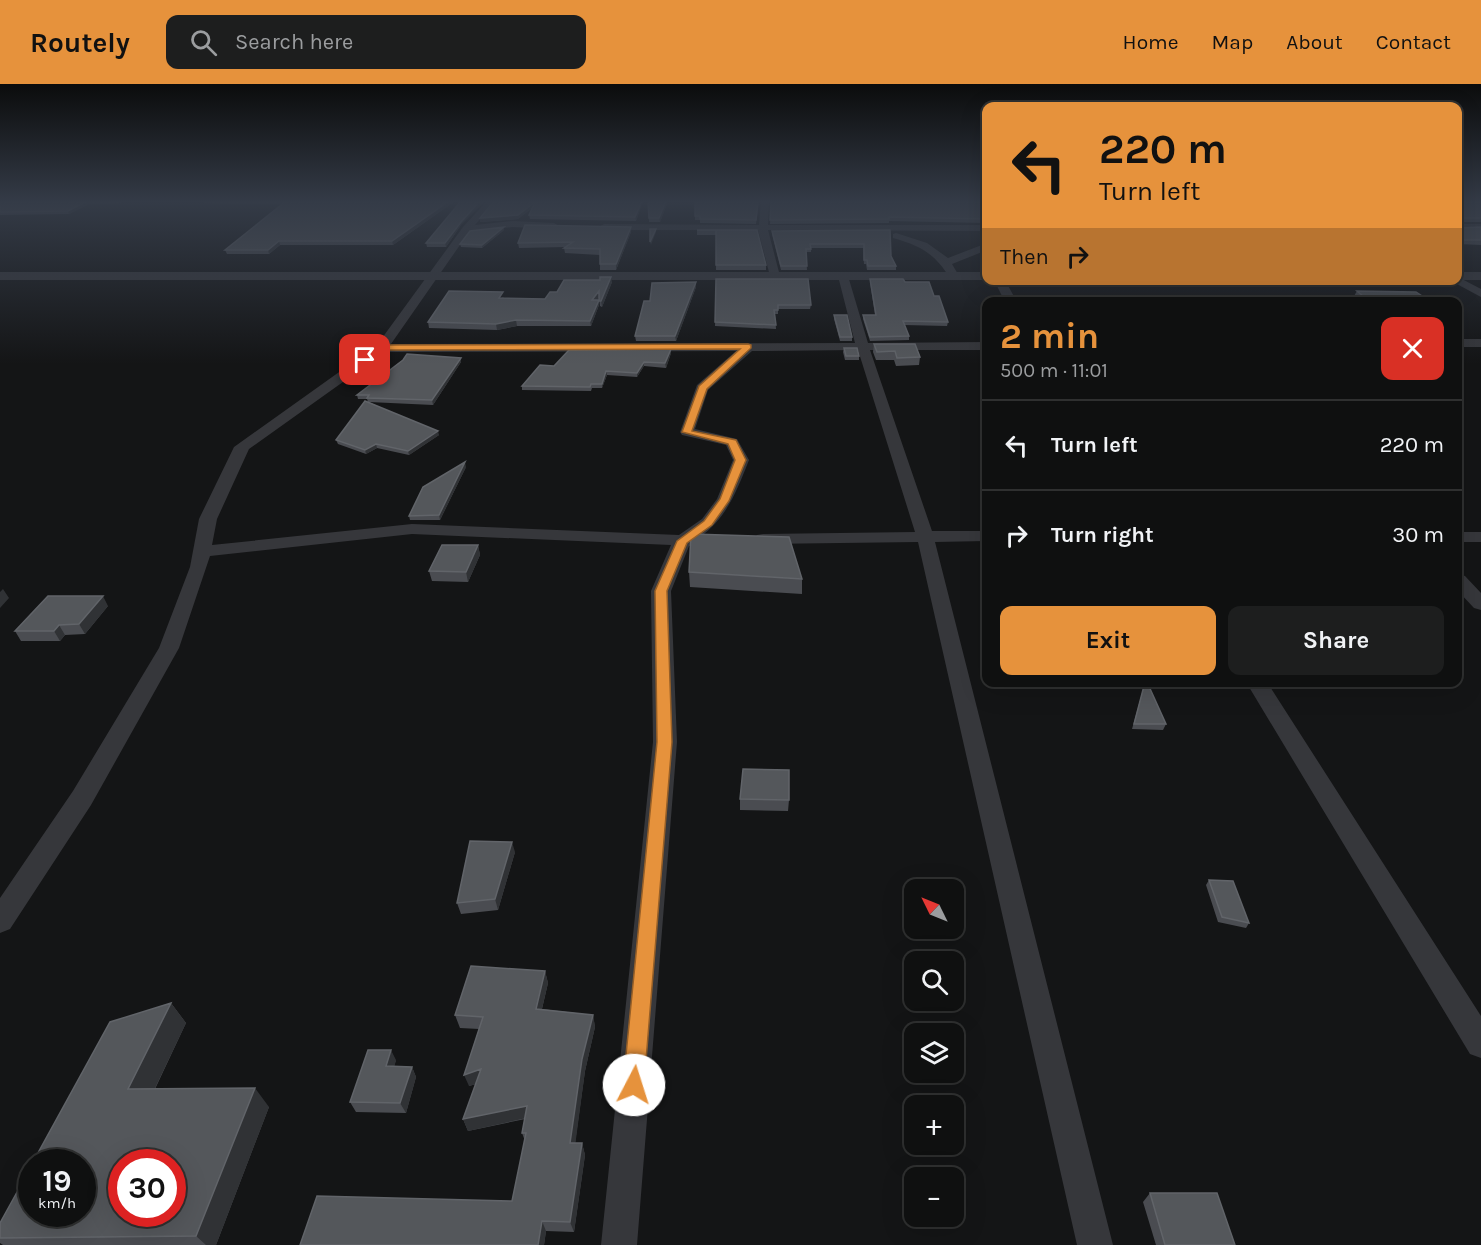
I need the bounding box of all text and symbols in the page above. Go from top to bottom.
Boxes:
search box [166,15,586,69]
text: Routely [30,26,130,59]
icon: search [187,26,220,59]
text: Search here [235,29,353,55]
text: Home [1123,30,1179,54]
text: Map [1212,30,1253,54]
text: About [1286,30,1343,54]
text: Contact [1376,30,1451,54]
text: 220 m [1099,124,1227,174]
icon: left [1000,126,1078,204]
text: Turn left [1099,175,1200,207]
icon: right [1061,240,1094,273]
text: Then [1000,244,1049,270]
text: 2 min [1000,315,1099,357]
button: close [1381,317,1444,380]
pin [339,334,390,385]
icon: arrive [348,343,381,376]
text: 500 m · 11:01 [1000,359,1108,382]
icon: left [1000,429,1033,462]
text: Turn left [1051,432,1138,458]
text: 220 m [1380,432,1444,458]
icon: right [1000,519,1033,552]
text: Turn right [1051,522,1154,548]
text: 30 m [1392,522,1444,548]
button: Exit [1000,606,1216,675]
button: Share [1228,606,1444,675]
north arrow [904,879,964,939]
map controls [904,879,964,1227]
button: search [904,951,964,1011]
button: layers [904,1023,964,1083]
position arrow [602,1053,666,1117]
button: + [904,1095,964,1155]
speed limit sign: 30 [108,1149,186,1227]
text: 19 [42,1163,71,1199]
button: − [904,1167,964,1227]
text: km/h [38,1194,76,1212]

